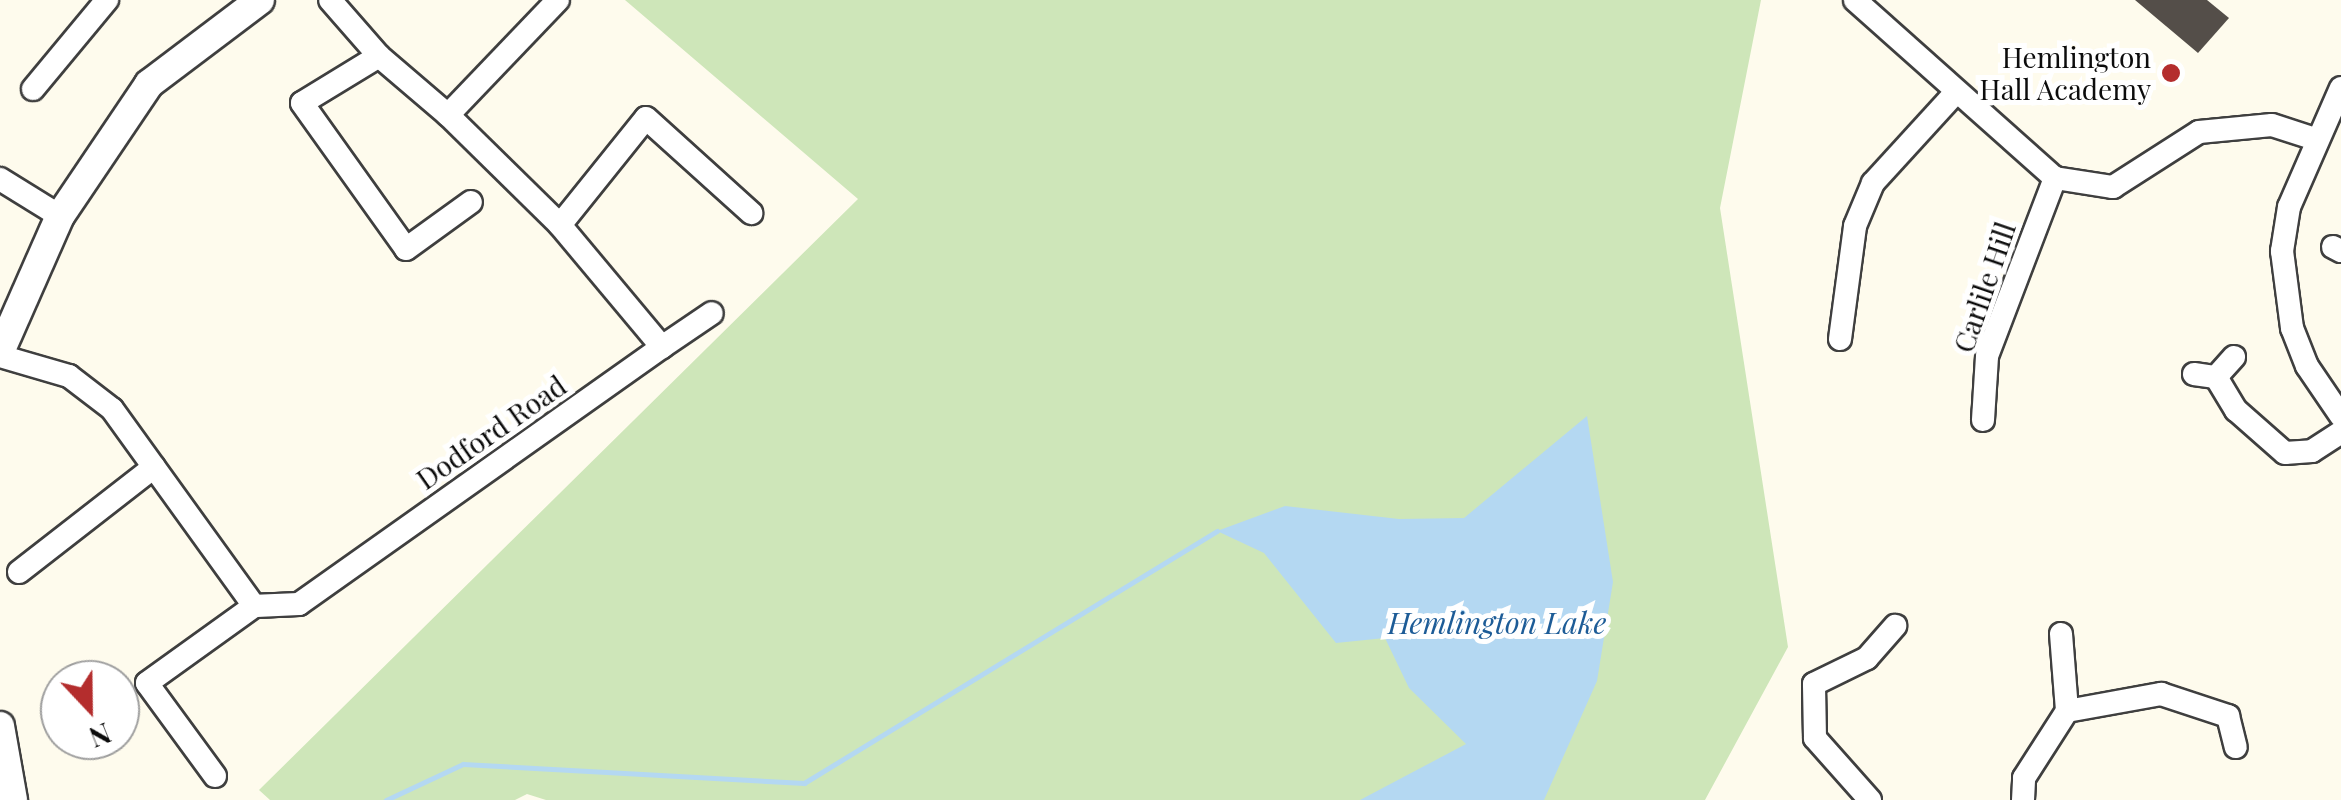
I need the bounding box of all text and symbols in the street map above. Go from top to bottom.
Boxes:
place label: Hemlington Hall Academy [1979,40,2151,106]
marker: Hemlington Hall Academy [2160,62,2182,84]
street label: Carlile Hill [1946,217,2022,357]
street label: Dodford Road [410,368,572,496]
water label: Hemlington Lake [1388,604,1606,640]
north arrow [40,660,140,760]
text: N [84,715,117,757]

